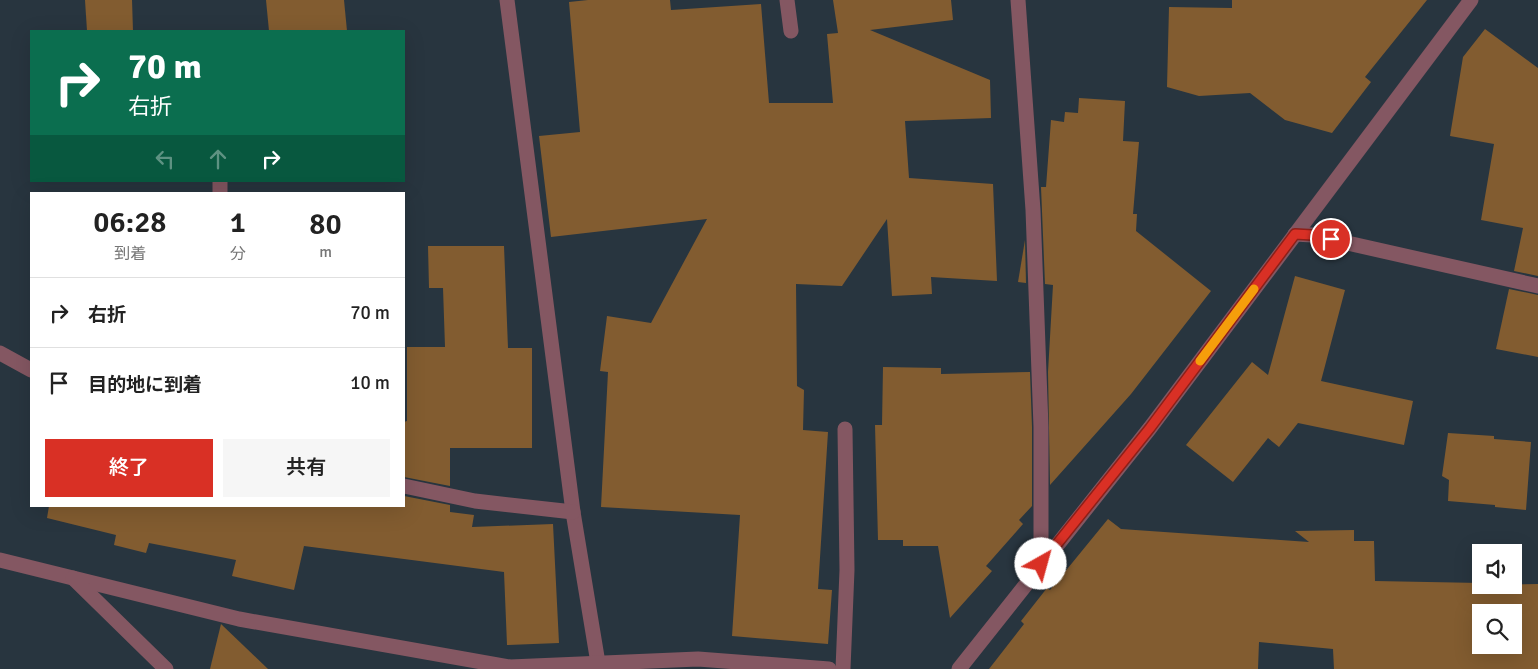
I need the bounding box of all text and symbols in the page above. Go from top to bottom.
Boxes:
text: 70 m [128,45,202,88]
icon: right [45,50,110,115]
text: 右折 [128,93,172,120]
icon: left [151,145,179,173]
icon: ahead [204,145,232,173]
icon: right [257,145,285,173]
text: 06:28 [93,204,167,241]
text: 1 [230,204,246,241]
text: 80 [309,206,342,243]
pin [1310,218,1352,260]
icon: arrive [1317,225,1345,253]
text: m [319,242,332,262]
text: 到着 [114,244,146,264]
text: 分 [230,244,246,264]
icon: right [45,299,73,327]
text: 70 m [350,301,390,325]
text: 右折 [88,303,126,327]
icon: arrive [45,369,73,397]
text: 10 m [350,371,390,395]
text: 目的地に到着 [88,373,202,397]
button: 終了 [45,439,213,497]
button: 共有 [223,439,390,497]
position arrow [1014,537,1066,589]
map controls [1472,544,1522,654]
button: sound [1472,544,1522,594]
button: search [1472,604,1522,654]

